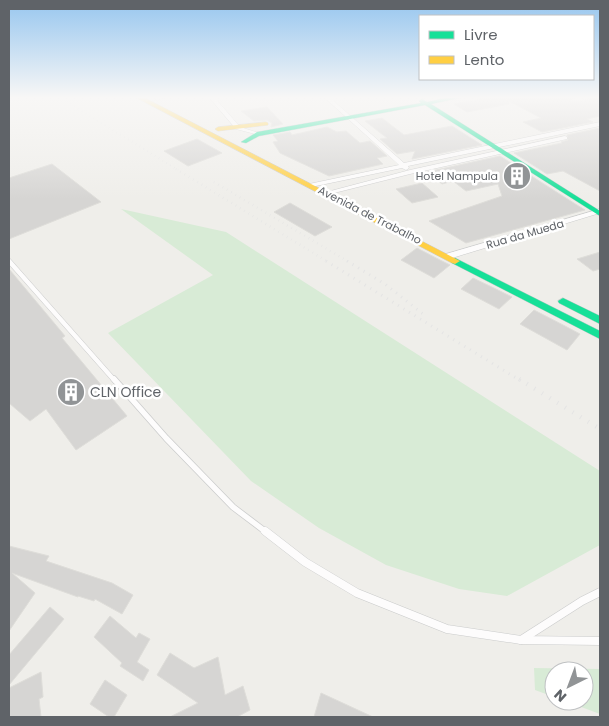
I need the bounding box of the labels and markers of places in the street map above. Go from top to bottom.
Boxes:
building icon: Hotel Nampula [502,161,532,191]
place label: Hotel Nampula [416,168,498,184]
building icon: CLN Office [56,377,86,407]
place label: CLN Office [90,382,162,402]

